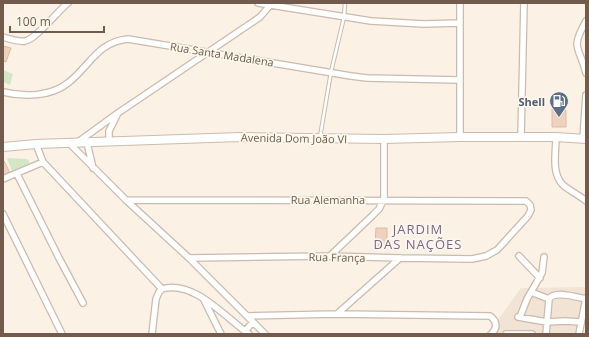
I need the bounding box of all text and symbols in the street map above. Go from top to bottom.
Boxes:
scale bar [10,8,104,34]
text: 100 m [16,13,51,30]
street label: Rua Santa Madalena [169,38,275,70]
fuel station icon: Shell [548,90,570,118]
place label: Shell [518,94,545,109]
street label: Avenida Dom João VI [241,130,347,146]
street label: Rua Alemanha [291,192,365,207]
district label: JARDIM DAS NAÇÕES [374,220,462,253]
street label: Rua França [308,249,366,265]

